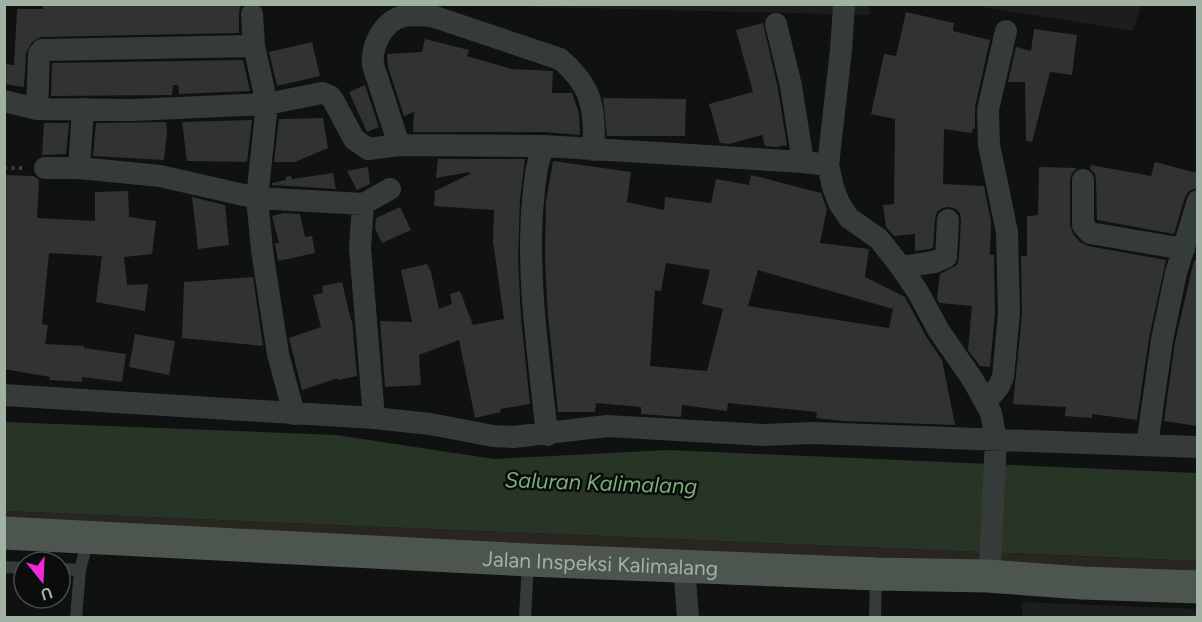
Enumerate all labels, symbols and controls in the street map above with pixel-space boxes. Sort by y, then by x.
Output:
water label: Saluran Kalimalang [504,466,698,500]
street label: Jalan Inspeksi Kalimalang [482,545,719,580]
north arrow [12,550,72,610]
text: U [38,583,55,605]

